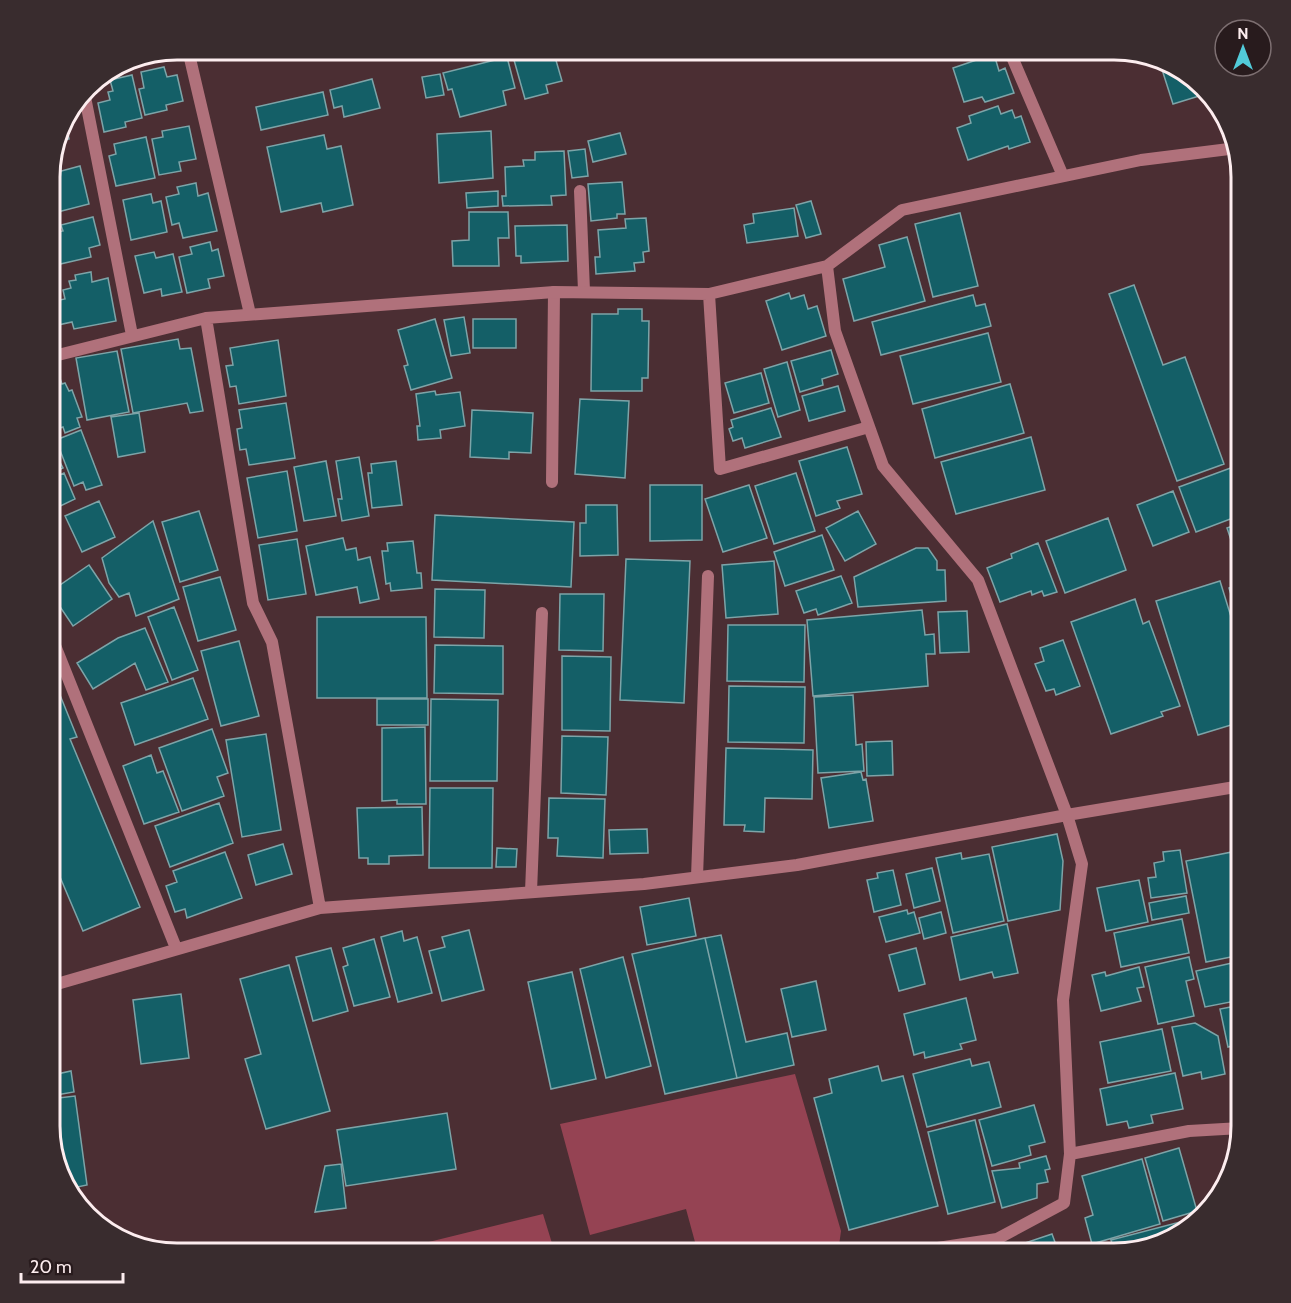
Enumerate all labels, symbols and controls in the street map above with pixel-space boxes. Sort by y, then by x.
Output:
north arrow [1213,18,1273,78]
text: N [1237,24,1249,43]
scale bar [21,1246,123,1284]
text: 20 m [30,1256,72,1278]

